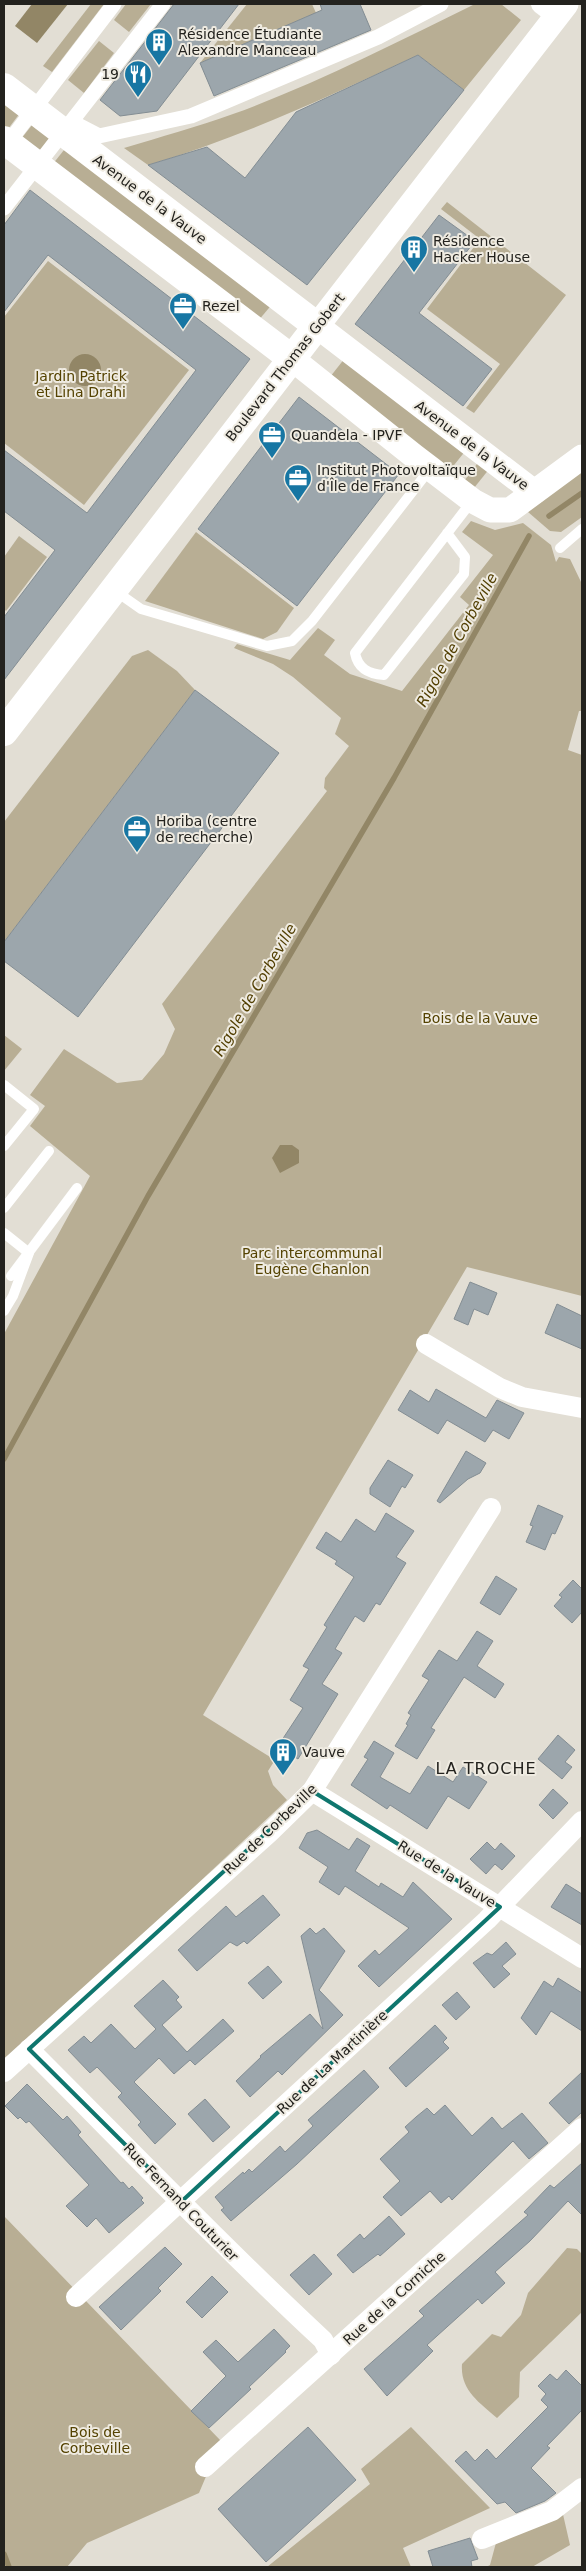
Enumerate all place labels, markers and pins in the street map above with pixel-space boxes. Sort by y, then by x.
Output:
place label: Résidence Étudiante Alexandre Manceau [178,26,322,58]
building icon: Résidence Étudiante Alexandre Manceau [144,27,174,66]
restaurant icon: 19 [123,59,153,98]
place label: 19 [101,66,119,82]
place label: Résidence Hacker House [433,233,530,265]
building icon: Résidence Hacker House [399,234,429,273]
office icon: Rezel [168,291,198,330]
place label: Rezel [202,298,240,314]
office icon: Quandela - IPVF [257,420,287,459]
place label: Quandela - IPVF [291,427,402,443]
place label: Institut Photovoltaïque d'Île de France [317,462,476,494]
office icon: Institut Photovoltaïque d'Île de France [283,463,313,502]
place label: Horiba (centre de recherche) [156,813,257,845]
office icon: Horiba (centre de recherche) [122,814,152,853]
building icon: Vauve [268,1737,298,1776]
place label: Vauve [302,1744,345,1760]

